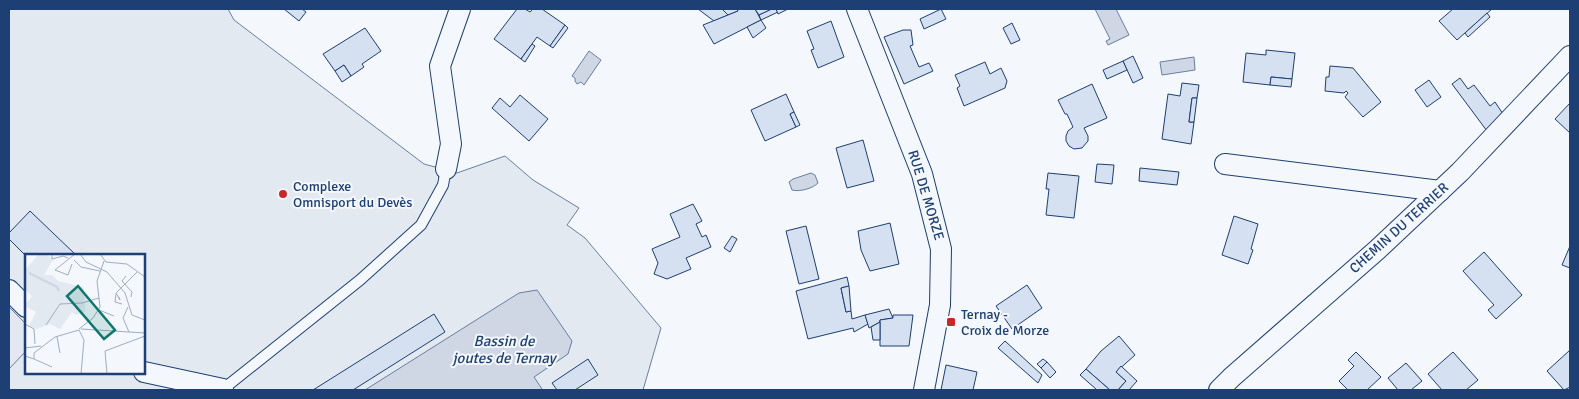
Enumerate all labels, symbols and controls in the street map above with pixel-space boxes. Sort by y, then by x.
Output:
street label: RUE DE MORZE [904,148,948,242]
place label: Complexe Omnisport du Devès [293,178,412,211]
street label: CHEMIN DU TERRIER [1346,179,1452,277]
marker: Complexe Omnisport du Devès [277,188,289,200]
inset map [25,254,145,374]
place label: Ternay - Croix de Morze [961,306,1049,339]
marker: Ternay - Croix de Morze [945,316,957,328]
water label: Bassin de joutes de Ternay [451,332,558,367]

